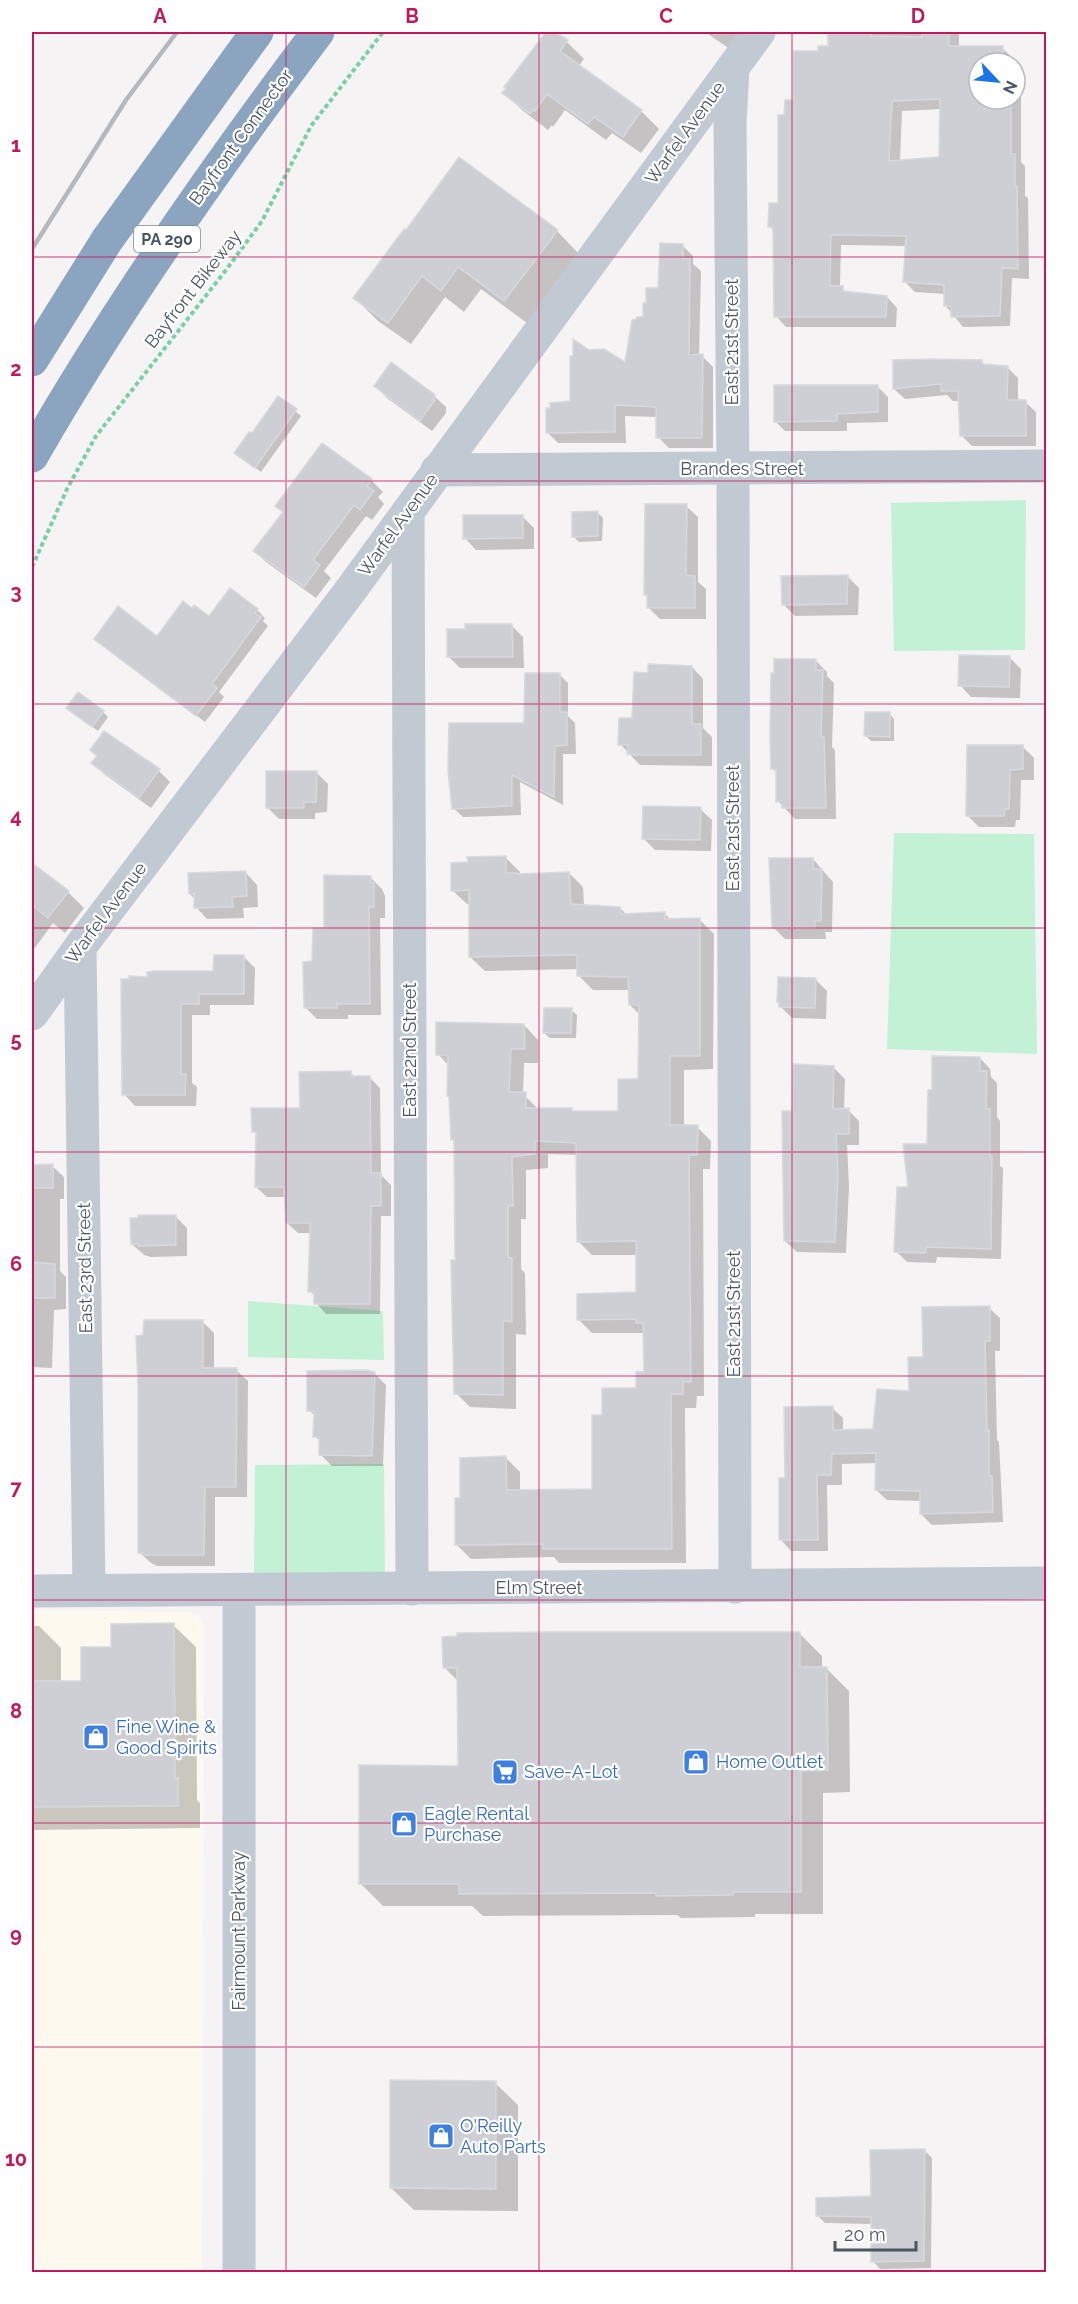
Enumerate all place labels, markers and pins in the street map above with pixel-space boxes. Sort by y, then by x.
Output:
place label: Fine Wine & Good Spirits [116,1716,217,1758]
shop icon: Fine Wine & Good Spirits [81,1722,111,1752]
shop icon: Home Outlet [681,1747,711,1777]
place label: Home Outlet [716,1751,823,1772]
supermarket icon: Save-A-Lot [490,1757,520,1787]
place label: Save-A-Lot [524,1761,618,1782]
place label: Eagle Rental Purchase [424,1803,529,1845]
shop icon: Eagle Rental Purchase [389,1809,419,1839]
place label: O'Reilly Auto Parts [460,2115,546,2157]
shop icon: O'Reilly Auto Parts [426,2121,456,2151]

